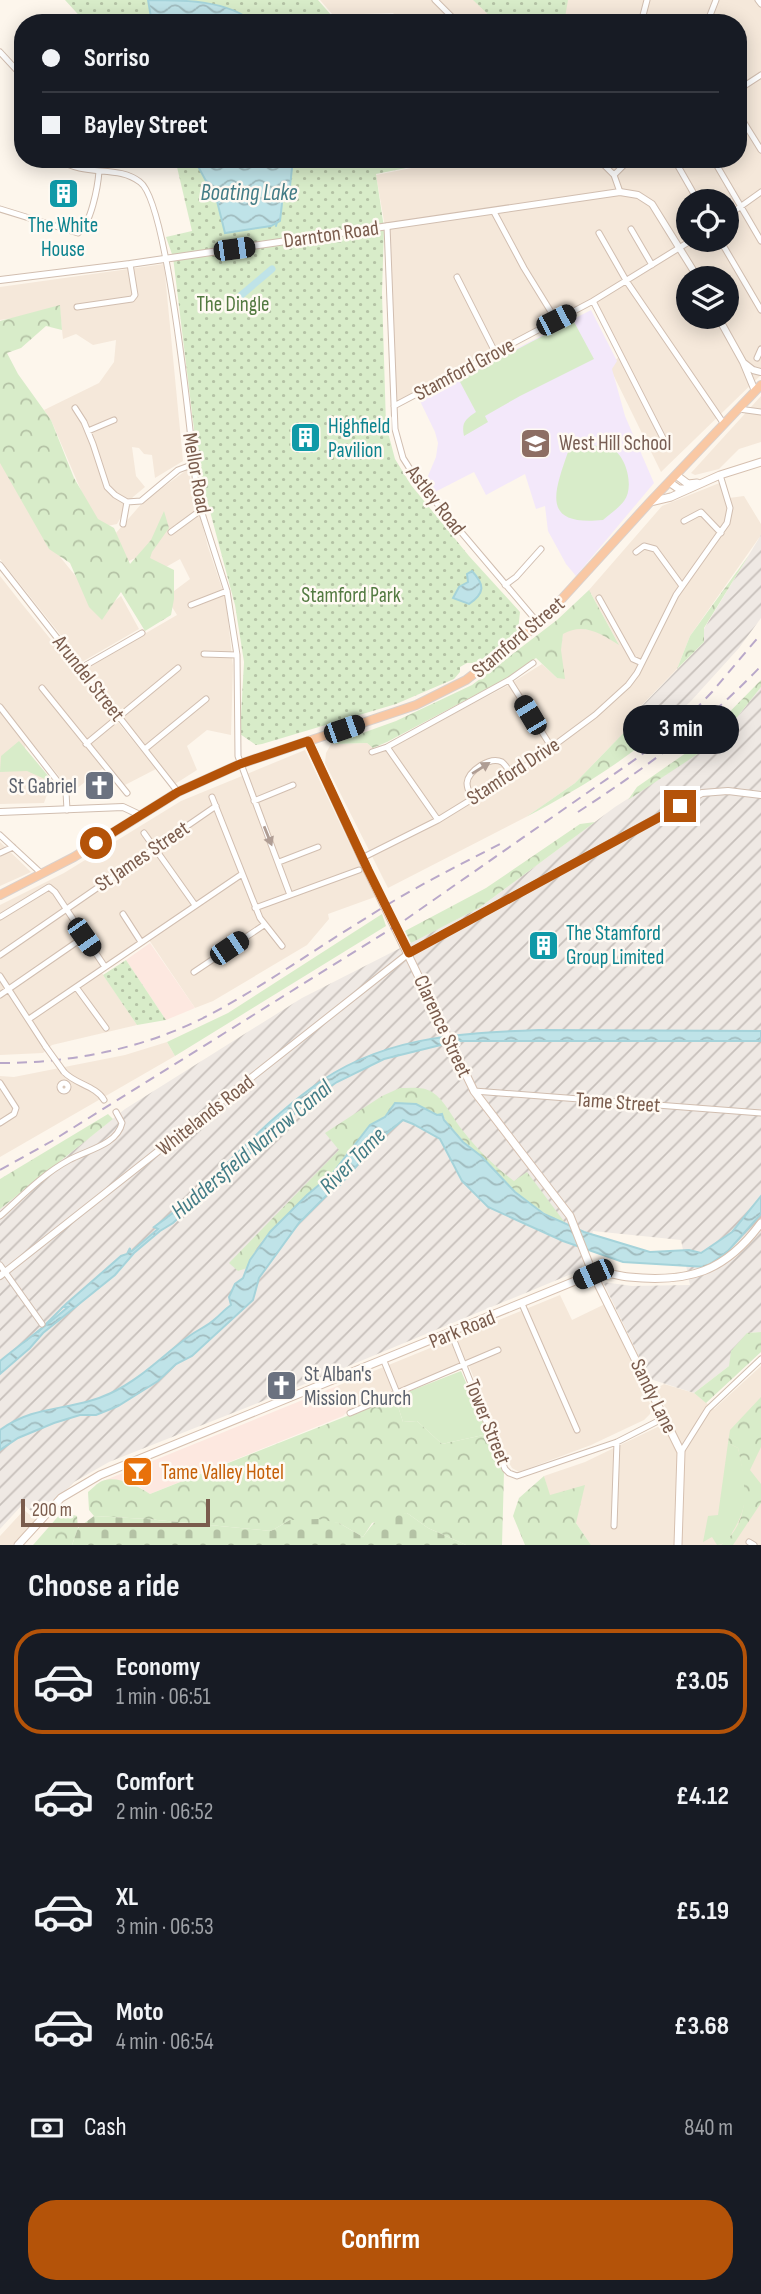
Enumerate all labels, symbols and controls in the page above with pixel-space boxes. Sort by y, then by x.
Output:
text: Sorriso [84,43,150,74]
text: Bayley Street [84,110,208,141]
building icon: The White House [46,176,80,210]
water label: Boating Lake [201,179,297,207]
map controls [676,189,739,329]
button: locate [676,189,739,252]
place label: The White House [28,213,98,262]
street label: Darnton Road [282,215,380,254]
car [212,236,257,262]
button: layers [676,266,739,329]
park label: The Dingle [196,292,270,317]
car [533,301,580,339]
street label: Stamford Grove [410,333,519,406]
place label: Highfield Pavilion [328,414,390,463]
building icon: Highfield Pavilion [288,421,322,455]
school or university icon: West Hill School [519,426,553,460]
street label: Mellor Road [177,431,216,516]
place label: West Hill School [559,431,671,456]
street label: Astley Road [400,460,471,540]
park label: Stamford Park [301,583,401,608]
street label: Stamford Street [467,591,570,683]
street label: Arundel Street [47,630,130,726]
car [511,692,550,738]
callout: 3 min [622,704,738,754]
car [321,712,368,746]
text: 3 min [659,715,703,743]
street label: Stamford Drive [462,732,564,811]
one-way arrow [472,761,491,774]
church icon: St Gabriel [83,769,117,803]
place label: St Gabriel [9,774,77,799]
route end [664,790,696,822]
street label: St James Street [90,816,194,897]
one-way arrow [263,826,274,847]
route start [80,827,112,859]
car [64,914,105,960]
place label: The Stamford Group Limited [566,921,664,970]
car [206,928,253,968]
building icon: The Stamford Group Limited [526,928,560,962]
street label: Clarence Street [408,971,477,1081]
street label: Whitelands Road [152,1070,259,1161]
water label: Huddersfield Narrow Canal [166,1074,338,1225]
street label: Tame Street [575,1087,661,1118]
water label: River Tame [314,1122,392,1200]
car [570,1256,617,1292]
street label: Park Road [425,1305,499,1354]
street label: Sandy Lane [625,1355,682,1437]
place label: St Alban's Mission Church [304,1362,411,1411]
church icon: St Alban's Mission Church [264,1369,298,1403]
street label: Tower Street [459,1376,516,1468]
bar icon: Tame Valley Hotel [121,1455,155,1489]
place label: Tame Valley Hotel [161,1460,284,1485]
scale bar [21,1496,210,1528]
text: 200 m [32,1499,72,1522]
text: Choose a ride [28,1567,180,1606]
icon: car [32,1650,95,1713]
text: Economy [116,1652,200,1683]
text: £3.05 [675,1666,729,1697]
text: 1 min · 06:51 [116,1683,210,1711]
icon: car [32,1765,95,1828]
text: Comfort [116,1767,194,1798]
text: £4.12 [676,1781,729,1812]
text: 2 min · 06:52 [116,1798,213,1826]
icon: car [32,1880,95,1943]
text: XL [116,1882,138,1913]
text: £5.19 [676,1896,729,1927]
text: 3 min · 06:53 [116,1913,214,1941]
icon: car [32,1995,95,2058]
text: Moto [116,1997,164,2028]
text: £3.68 [674,2011,729,2042]
text: 4 min · 06:54 [116,2028,214,2056]
icon: cash [28,2109,66,2147]
text: Cash [84,2112,127,2143]
text: 840 m [684,2114,733,2142]
button: Confirm [28,2200,733,2280]

